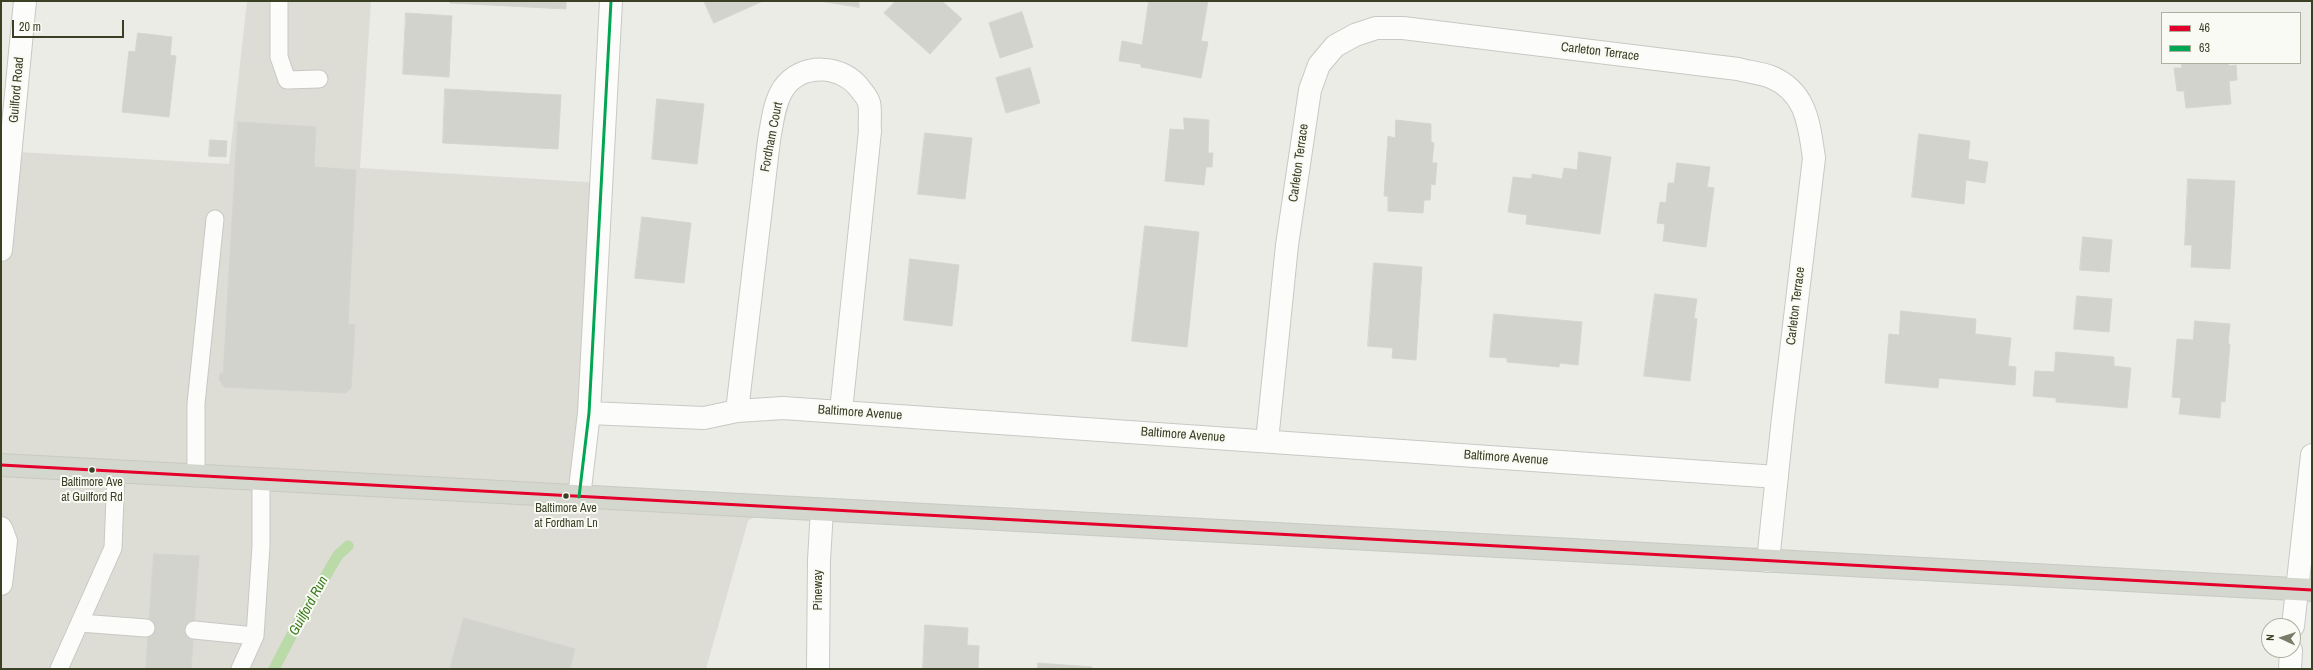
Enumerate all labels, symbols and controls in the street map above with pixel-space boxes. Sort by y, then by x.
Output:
scale bar [14,12,126,38]
legend [2161,12,2301,64]
text: 20 m [19,19,41,35]
text: 46 [2199,20,2210,36]
street label: Carleton Terrace [1560,39,1640,65]
text: 63 [2199,40,2210,56]
street label: Guilford Road [6,56,28,124]
street label: Fordham Court [758,101,786,173]
street label: Carleton Terrace [1286,123,1312,203]
street label: Carleton Terrace [1783,266,1809,346]
street label: Baltimore Avenue [817,402,903,424]
street label: Baltimore Avenue [1140,424,1226,446]
street label: Baltimore Avenue [1463,447,1549,469]
marker: Baltimore Ave at Guilford Rd [87,465,97,475]
place label: Baltimore Ave at Guilford Rd [61,476,123,504]
marker: Baltimore Ave at Fordham Ln [561,491,571,501]
place label: Baltimore Ave at Fordham Ln [534,502,598,530]
street label: Pineway [811,570,827,610]
water label: Guilford Run [286,573,332,639]
north arrow [2261,618,2301,658]
text: N [2263,634,2277,641]

